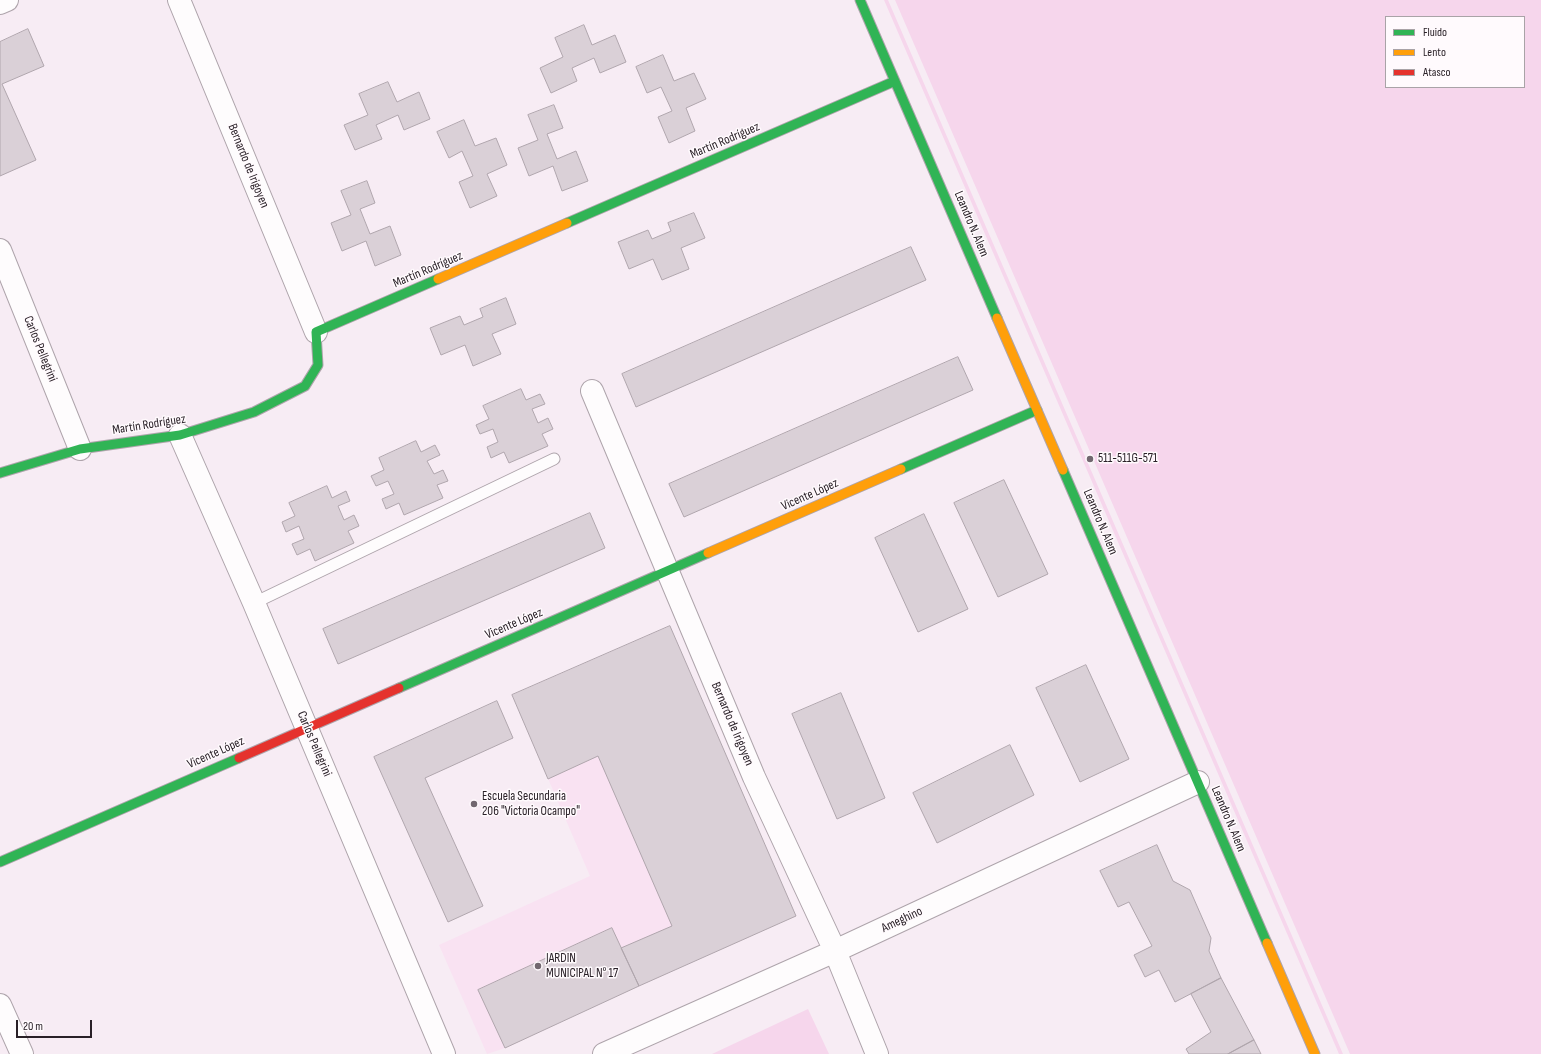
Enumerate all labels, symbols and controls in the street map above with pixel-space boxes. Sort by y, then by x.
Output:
legend [1385,16,1525,88]
text: Fluido [1423,25,1447,40]
text: Lento [1423,45,1446,60]
text: Atasco [1423,65,1450,80]
street label: Martín Rodríguez [688,119,762,163]
street label: Bernardo de Irigoyen [224,122,272,210]
street label: Leandro N. Alem [950,189,992,259]
street label: Martín Rodríguez [391,248,465,292]
street label: Carlos Pellegrini [20,314,60,384]
street label: Martín Rodríguez [111,412,187,438]
place label: 511-511G-571 [1098,451,1158,467]
marker: 511-511G-571 [1085,454,1095,464]
street label: Vicente López [779,476,841,514]
street label: Leandro N. Alem [1079,487,1121,557]
street label: Vicente López [483,605,545,643]
street label: Bernardo de Irigoyen [707,680,757,768]
street label: Carlos Pellegrini [293,709,335,779]
street label: Vicente López [185,734,247,772]
street label: Leandro N. Alem [1207,784,1249,854]
place label: Escuela Secundaria 206 "Victoria Ocampo" [482,789,580,820]
marker: Escuela Secundaria 206 "Victoria Ocampo" [469,799,479,809]
street label: Ameghino [879,904,925,936]
place label: JARDIN MUNICIPAL N° 17 [546,951,618,982]
marker: JARDIN MUNICIPAL N° 17 [533,961,543,971]
scale bar [18,1012,94,1038]
text: 20 m [23,1019,43,1034]

